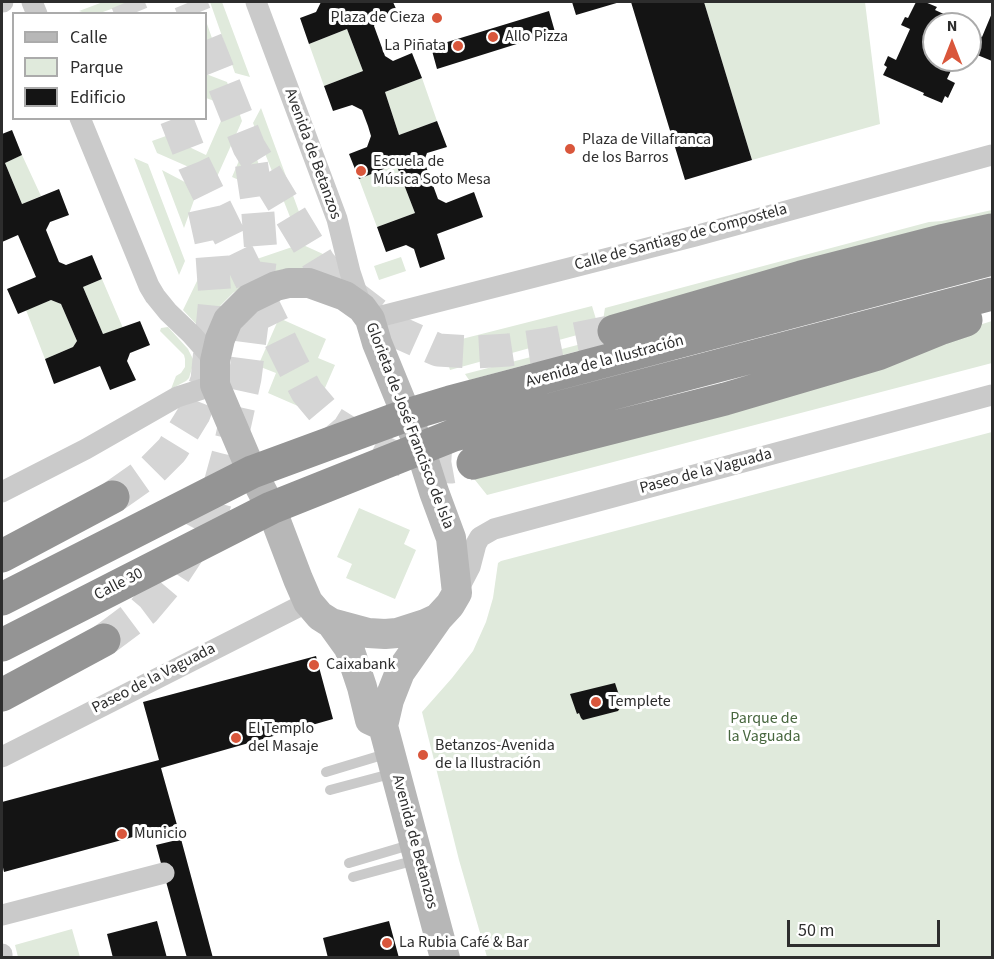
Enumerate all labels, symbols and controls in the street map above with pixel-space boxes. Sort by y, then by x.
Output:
place label: Plaza de Cieza [331,8,425,28]
marker: Plaza de Cieza [430,11,444,25]
legend [12,12,207,120]
north arrow [922,12,982,72]
text: N [947,15,957,37]
text: Calle [70,25,107,50]
place label: Allo Pizza [505,27,568,47]
marker: Allo Pizza [486,30,500,44]
place label: La Piñata [384,36,446,56]
marker: La Piñata [451,39,465,53]
text: Parque [70,55,123,80]
text: Edificio [70,85,126,110]
street label: Avenida de Betanzos [279,86,345,222]
place label: Plaza de Villafranca de los Barros [582,130,711,168]
marker: Plaza de Villafranca de los Barros [563,142,577,156]
place label: Escuela de Música Soto Mesa [373,152,491,190]
marker: Escuela de Música Soto Mesa [354,164,368,178]
street label: Calle de Santiago de Compostela [573,200,789,276]
street label: Glorieta de José Francisco de Isla [361,320,457,532]
street label: Avenida de la Ilustración [524,332,686,392]
street label: Paseo de la Vaguada [638,445,774,499]
street label: Calle 30 [91,565,147,605]
street label: Paseo de la Vaguada [89,640,219,718]
place label: Caixabank [326,655,396,675]
marker: Caixabank [307,658,321,672]
place label: Templete [608,692,671,712]
marker: Templete [589,695,603,709]
park label: Parque de la Vaguada [727,709,801,747]
place label: El Templo del Masaje [248,719,318,757]
marker: El Templo del Masaje [229,731,243,745]
place label: Betanzos-Avenida de la Ilustración [435,736,555,774]
marker: Betanzos-Avenida de la Ilustración [416,748,430,762]
street label: Avenida de Betanzos [387,773,441,911]
place label: Municio [134,824,187,844]
marker: Municio [115,827,129,841]
scale bar [790,908,943,946]
text: 50 m [798,918,834,943]
place label: La Rubia Café & Bar [399,933,529,953]
marker: La Rubia Café & Bar [380,936,394,950]

